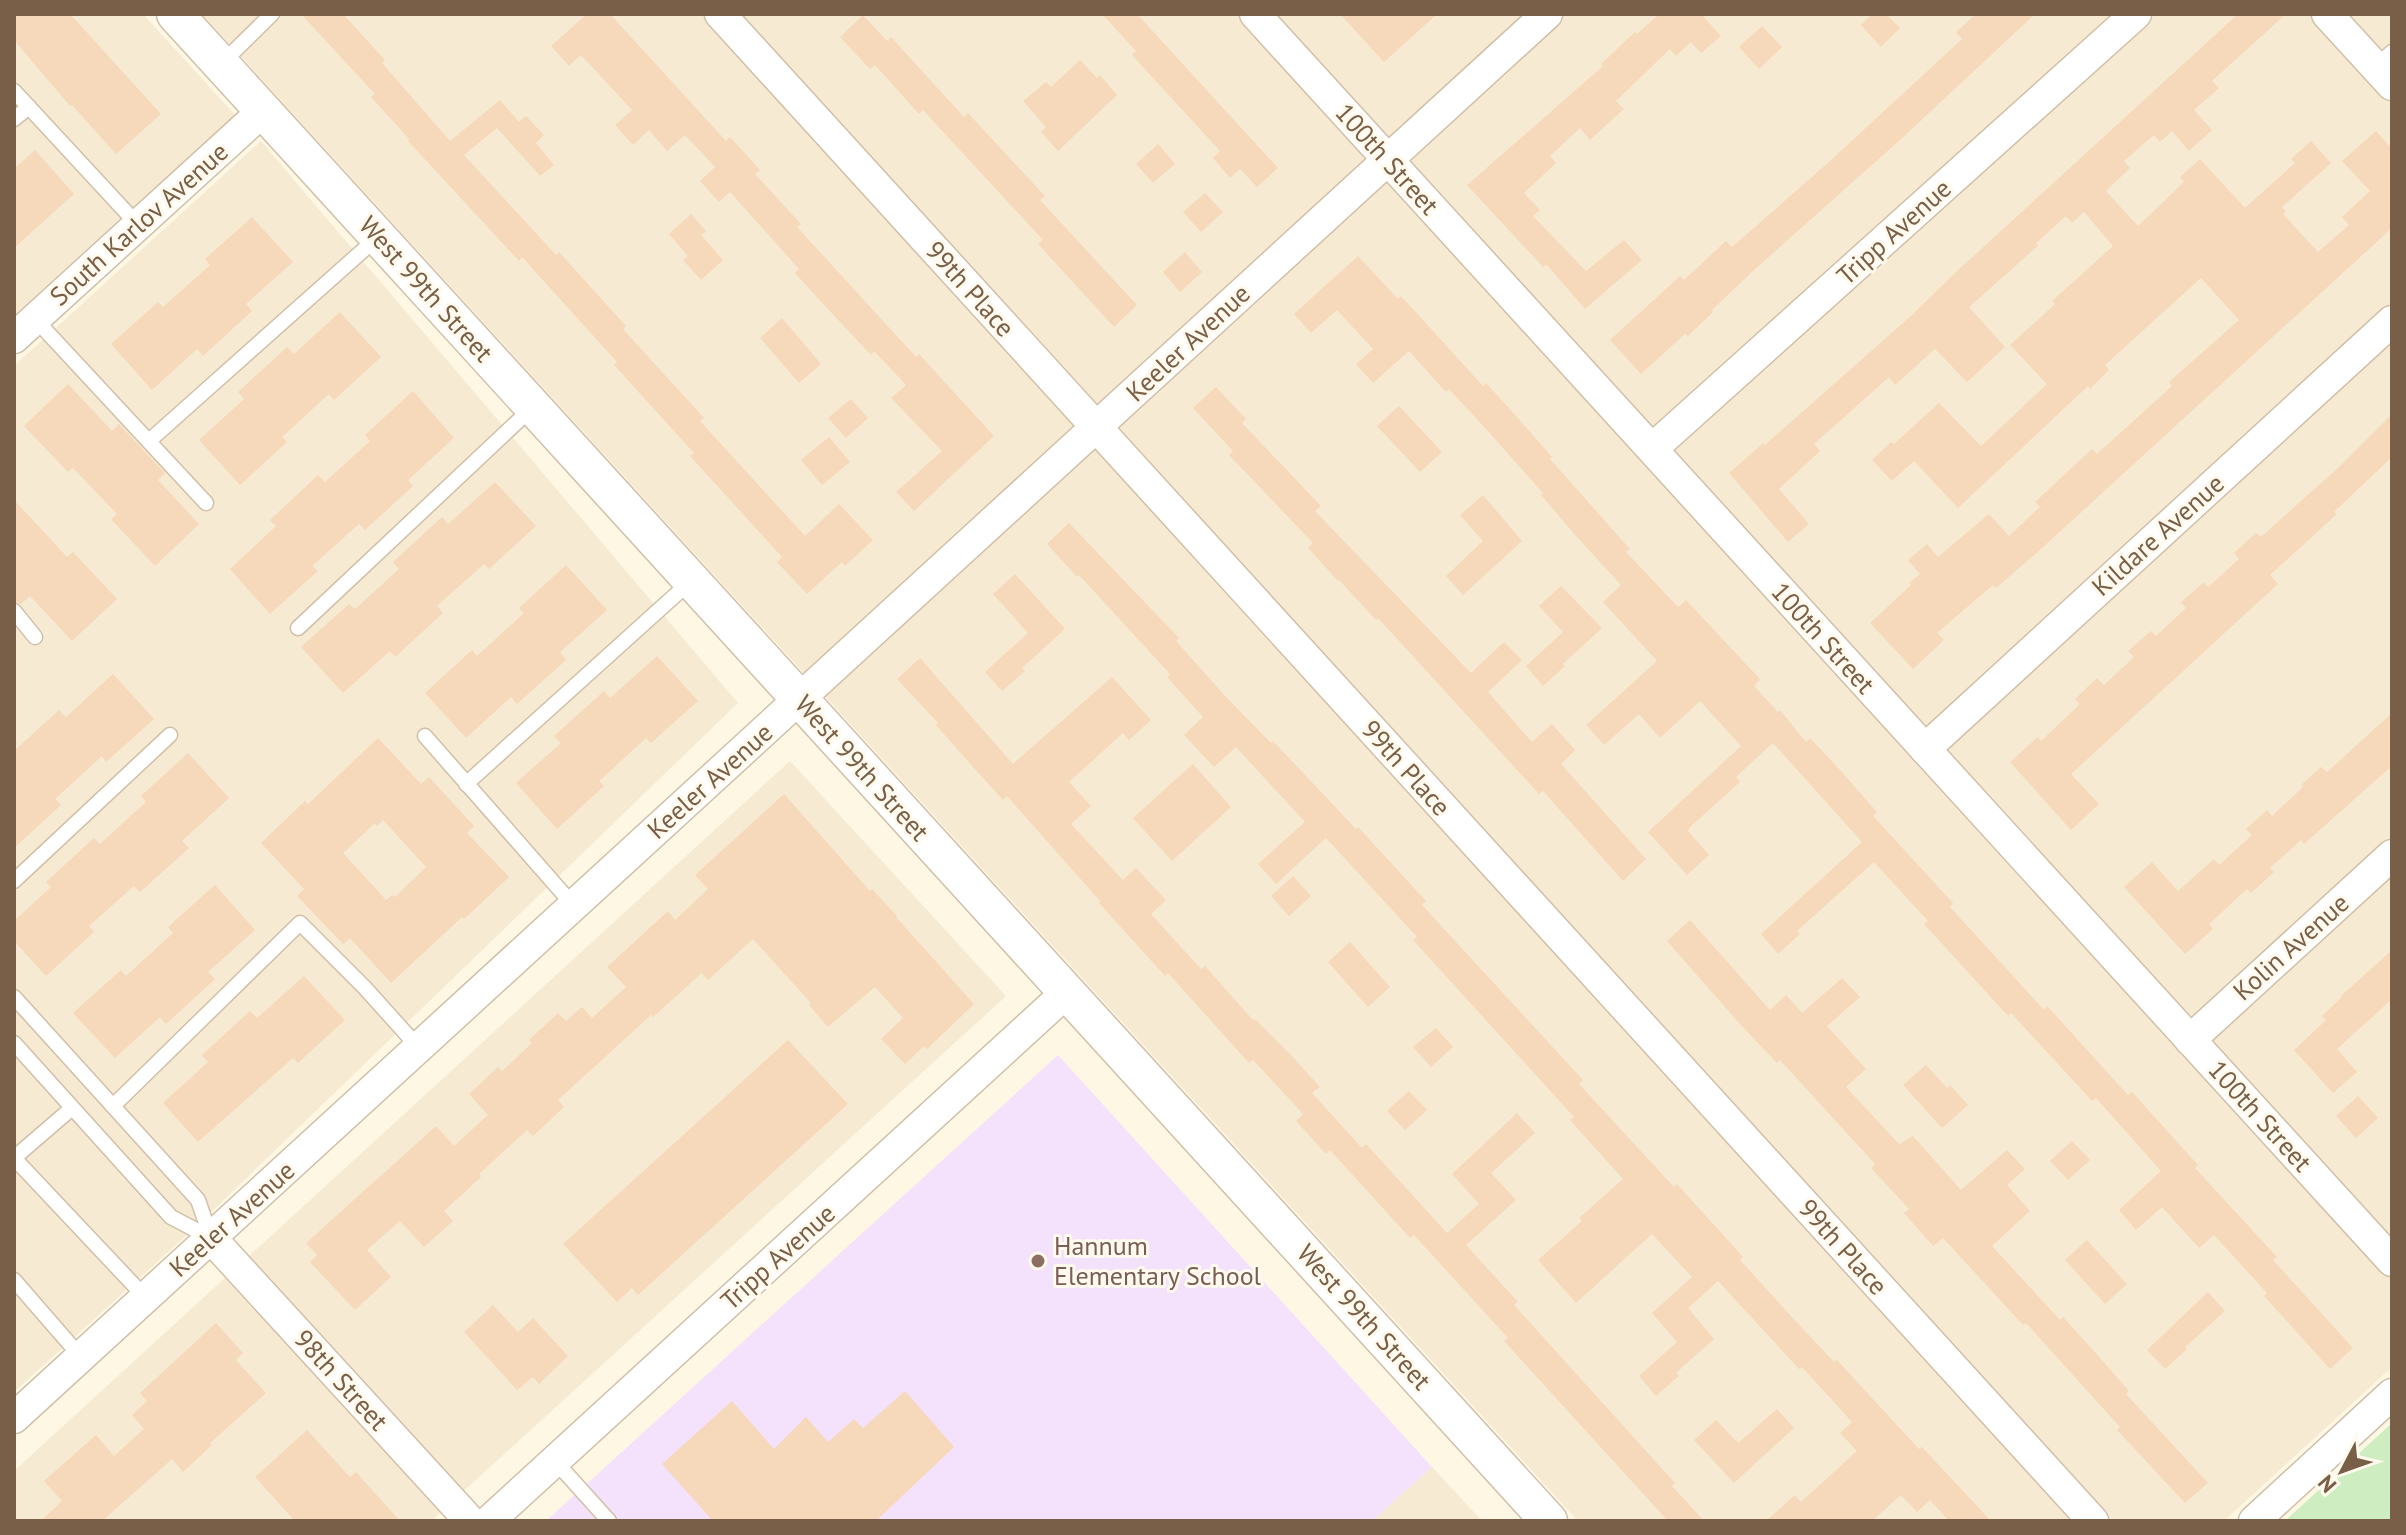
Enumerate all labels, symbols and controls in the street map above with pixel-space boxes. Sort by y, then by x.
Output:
street label: 100th Street [1329,96,1446,221]
street label: South Karlov Avenue [43,135,235,312]
street label: Tripp Avenue [1830,172,1958,292]
street label: West 99th Street [352,209,501,369]
street label: 99th Place [919,234,1022,343]
street label: Keeler Avenue [1119,277,1257,408]
street label: Kildare Avenue [2085,467,2231,603]
street label: 100th Street [1765,575,1882,700]
street label: West 99th Street [788,688,937,848]
street label: 99th Place [1355,713,1458,822]
street label: Keeler Avenue [640,716,779,846]
street label: Kolin Avenue [2226,886,2355,1007]
street label: 100th Street [2202,1053,2319,1178]
street label: Keeler Avenue [162,1154,301,1284]
street label: 99th Place [1792,1192,1895,1301]
street label: Tripp Avenue [714,1197,842,1317]
place label: Hannum Elementary School [1054,1229,1262,1292]
street label: West 99th Street [1290,1237,1439,1397]
marker: Hannum Elementary School [1029,1252,1047,1270]
street label: 98th Street [287,1322,395,1437]
north arrow [2302,1431,2382,1511]
text: N [2312,1469,2342,1499]

